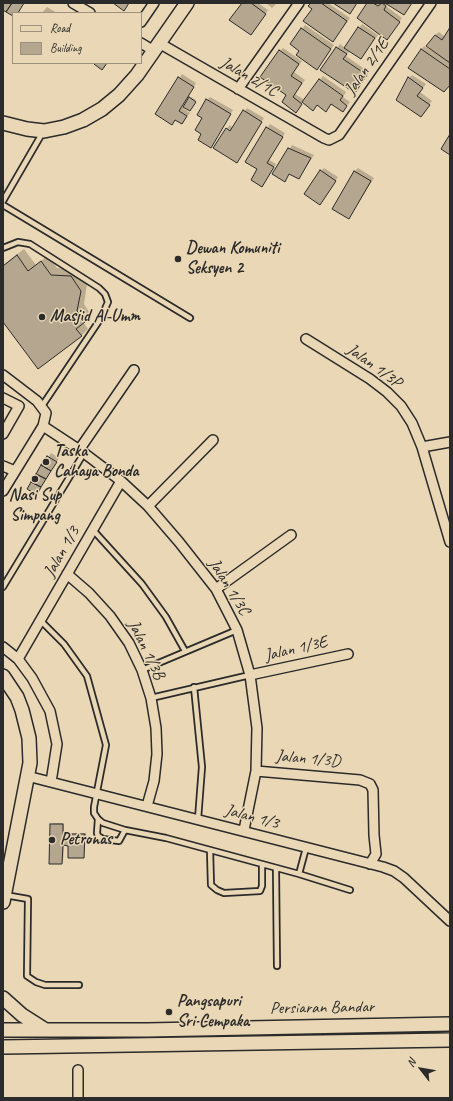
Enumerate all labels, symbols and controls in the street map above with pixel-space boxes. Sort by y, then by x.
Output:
legend [12,12,142,64]
text: Road [50,20,70,36]
street label: Jalan 2/1E [340,35,394,99]
text: Building [50,40,82,56]
street label: Jalan 2/1C [217,52,281,102]
place label: Dewan Komuniti Seksyen 2 [186,239,279,279]
marker: Dewan Komuniti Seksyen 2 [173,254,183,264]
place label: Masjid Al-Umm [50,307,140,327]
marker: Masjid Al-Umm [37,312,47,322]
street label: Jalan 1/3P [343,339,405,393]
place label: Taska Cahaya Bonda [54,442,138,482]
marker: Taska Cahaya Bonda [41,457,51,467]
marker: Nasi Sup Simpang [30,474,40,484]
place label: Nasi Sup Simpang [9,486,61,526]
street label: Jalan 1/3 [39,523,85,581]
street label: Jalan 1/3C [204,555,254,619]
street label: Jalan 1/3B [123,617,169,683]
street label: Jalan 1/3E [263,632,329,666]
street label: Jalan 1/3D [275,746,341,772]
street label: Jalan 1/3 [223,800,281,834]
place label: Petronas [60,830,112,850]
marker: Petronas [47,835,57,845]
place label: Pangsapuri Sri Cempaka [177,992,249,1032]
street label: Persiaran Bandar [270,997,374,1019]
marker: Pangsapuri Sri Cempaka [164,1007,174,1017]
north arrow [401,1049,441,1089]
text: N [403,1056,418,1069]

